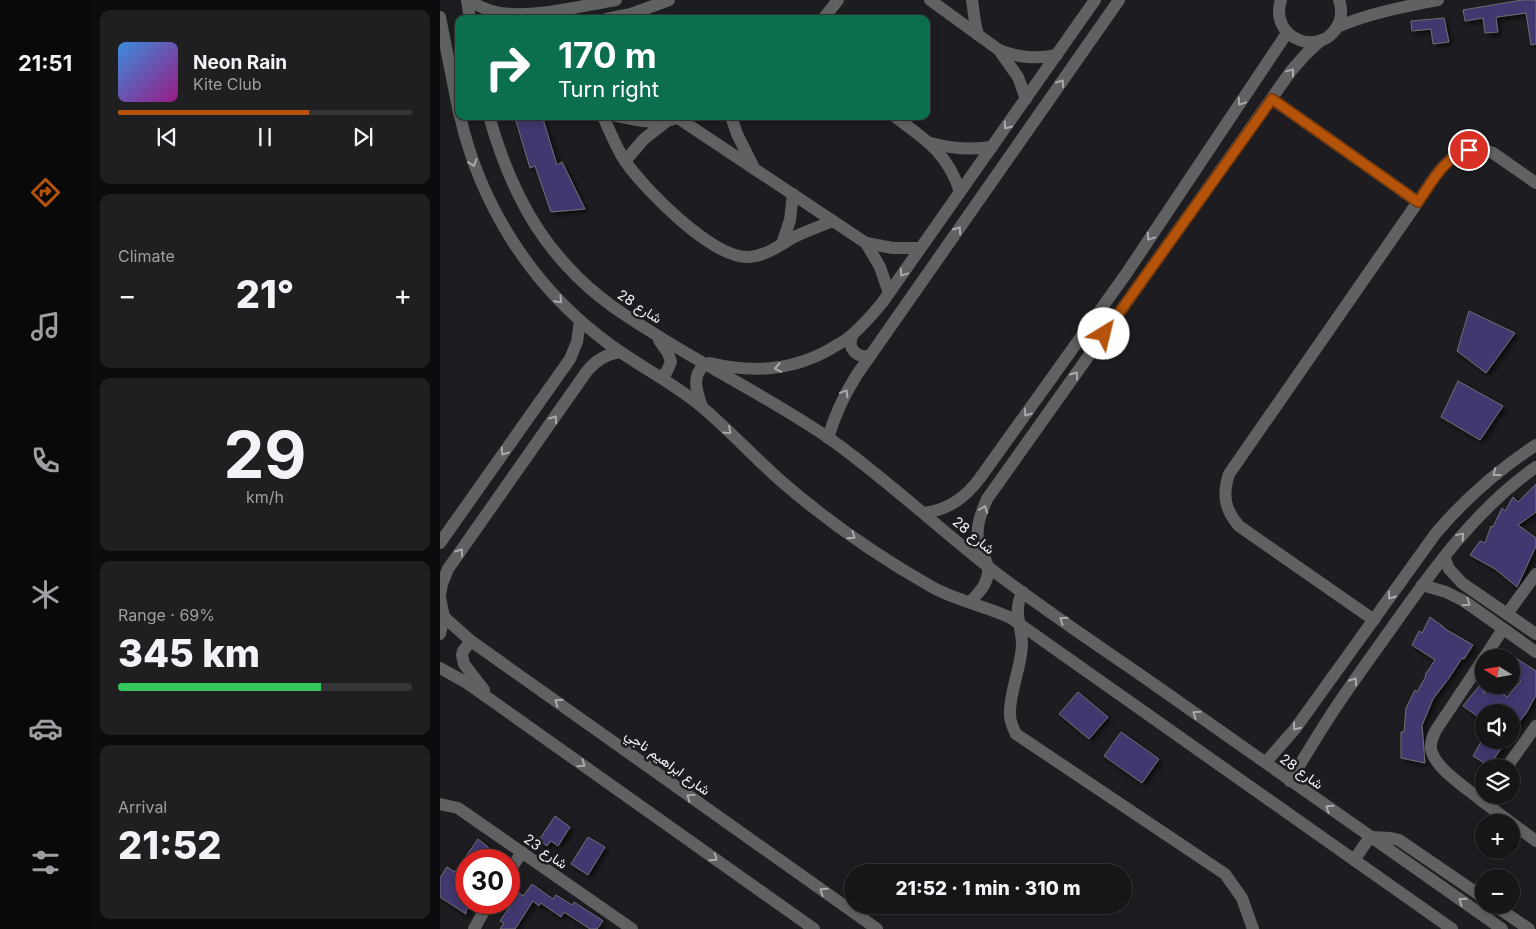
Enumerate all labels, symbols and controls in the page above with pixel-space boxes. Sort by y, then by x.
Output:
text: 170 m [558,34,657,76]
icon: right [475,35,540,100]
text: 21:51 [18,50,72,76]
text: Neon Rain [193,51,287,74]
one-way arrow [1285,68,1294,78]
text: Kite Club [193,74,262,94]
text: Turn right [558,76,659,102]
one-way arrow [1055,79,1064,89]
one-way arrow [1238,97,1247,106]
one-way arrow [1004,120,1013,130]
icon: previous [153,123,181,151]
icon: pause [251,123,279,151]
icon: next [349,123,377,151]
pin [1448,129,1490,171]
icon: arrive [1455,136,1483,164]
one-way arrow [468,158,478,167]
icon: directions [28,175,63,210]
one-way arrow [952,226,961,236]
one-way arrow [1147,232,1156,241]
text: Climate [118,246,175,266]
one-way arrow [899,268,909,277]
text: 21° [236,271,294,317]
text: − [118,278,137,312]
text: + [393,278,412,312]
street label: شارع 28 [613,285,665,329]
one-way arrow [553,294,562,303]
position arrow [1077,307,1129,359]
icon: music [28,309,63,344]
one-way arrow [773,362,782,372]
one-way arrow [1069,371,1078,381]
one-way arrow [839,389,849,398]
one-way arrow [1024,407,1033,417]
text: 29 [223,415,307,494]
one-way arrow [548,415,557,425]
one-way arrow [722,425,731,434]
icon: phone [28,443,63,478]
one-way arrow [502,446,510,455]
one-way arrow [1492,467,1502,476]
text: km/h [246,487,284,507]
one-way arrow [977,505,988,514]
street label: شارع 28 [948,513,998,560]
one-way arrow [846,530,856,539]
one-way arrow [1455,533,1463,542]
one-way arrow [454,548,463,557]
icon: climate [28,577,63,612]
one-way arrow [1388,590,1397,600]
one-way arrow [1462,597,1471,607]
text: Range · 69% [118,605,215,625]
one-way arrow [1059,617,1069,626]
text: 345 km [118,630,260,676]
north arrow [1475,649,1520,694]
map controls [1475,649,1520,914]
one-way arrow [1348,677,1357,687]
one-way arrow [554,699,564,708]
button: sound [1475,704,1520,749]
icon: car [28,711,63,746]
one-way arrow [1192,711,1202,720]
one-way arrow [1293,721,1301,730]
street label: شارع ابراهيم ناجي [620,725,714,802]
street label: شارع 28 [1275,750,1327,795]
one-way arrow [576,758,585,767]
button: layers [1475,759,1520,804]
one-way arrow [686,794,696,803]
text: Arrival [118,797,167,817]
one-way arrow [1325,805,1335,814]
button: + [1475,814,1520,859]
text: 21:52 [118,822,221,868]
street label: شارع 23 [519,830,571,875]
icon: filters [28,845,63,880]
speed limit sign: 30 [455,849,520,914]
one-way arrow [708,852,718,861]
button: − [1475,869,1520,914]
text: 21:52 · 1 min · 310 m [895,877,1081,900]
one-way arrow [819,888,828,897]
one-way arrow [1458,898,1468,907]

